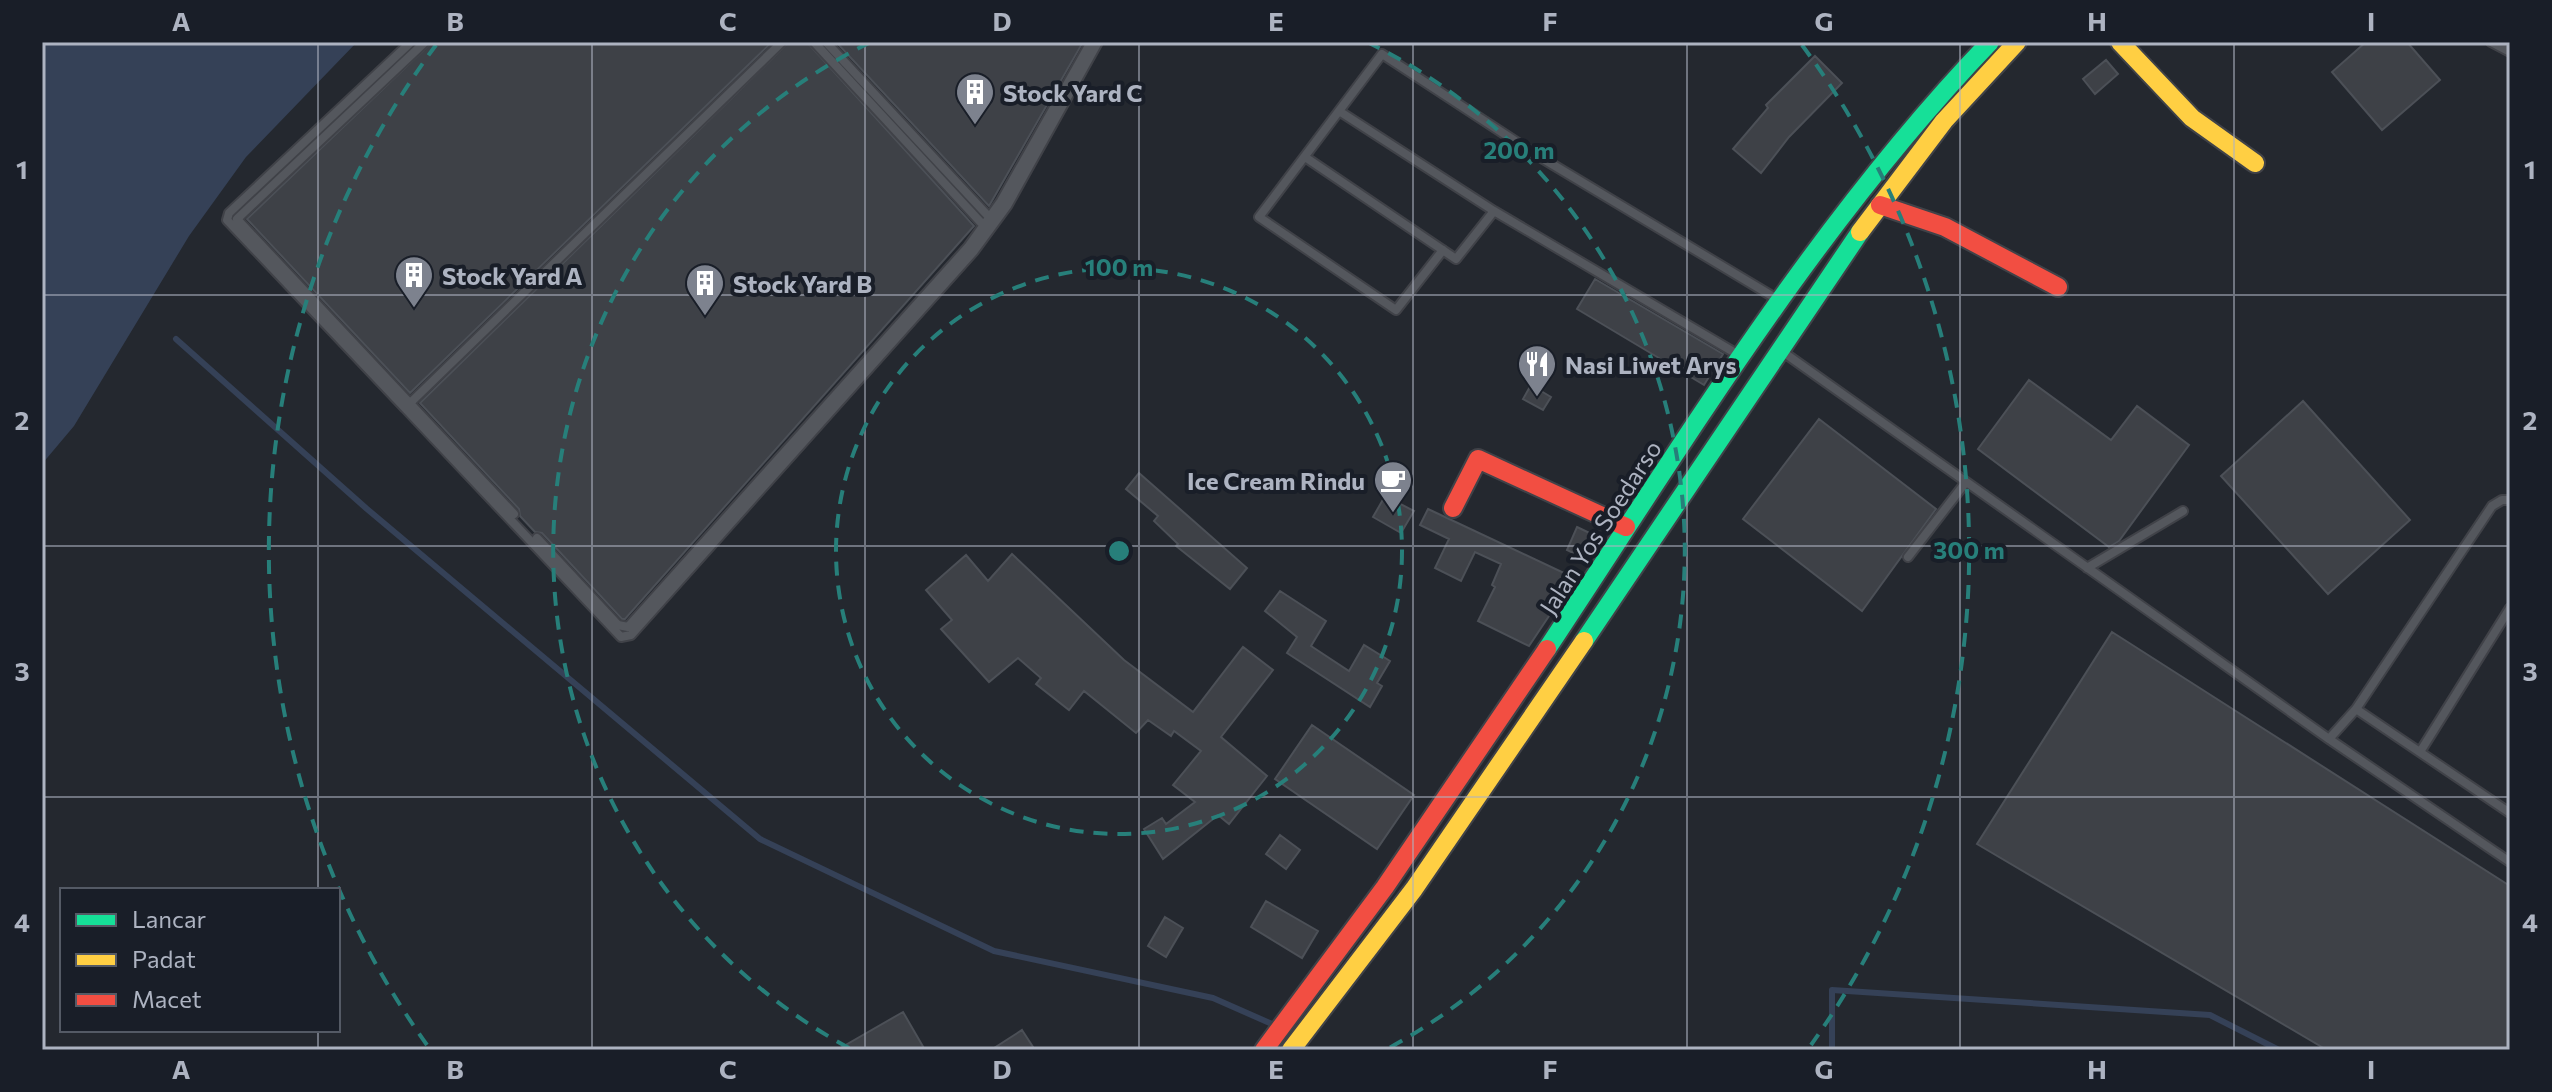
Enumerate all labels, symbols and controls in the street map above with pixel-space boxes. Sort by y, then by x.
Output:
text: A [172,5,191,36]
text: B [446,5,464,36]
text: C [719,5,737,36]
text: D [992,5,1012,36]
text: E [1268,5,1284,36]
text: F [1542,5,1558,36]
text: G [1815,5,1833,36]
text: H [2087,5,2107,36]
text: I [2367,5,2375,36]
building icon: Stock Yard C [954,71,996,126]
place label: Stock Yard C [1003,78,1143,107]
text: 200 m [1484,135,1554,164]
text: 1 [16,153,28,184]
text: 1 [2524,153,2536,184]
text: 100 m [1085,252,1153,281]
building icon: Stock Yard A [393,254,435,309]
place label: Stock Yard A [442,261,583,290]
building icon: Stock Yard B [684,262,726,317]
place label: Stock Yard B [733,269,872,298]
restaurant icon: Nasi Liwet Arys [1516,343,1558,398]
place label: Nasi Liwet Arys [1565,350,1737,379]
text: 2 [15,404,29,435]
text: 2 [2523,404,2537,435]
street label: Jalan Yos Soedarso [1533,435,1667,619]
cafe icon: Ice Cream Rindu [1372,459,1414,514]
place label: Ice Cream Rindu [1187,466,1365,495]
text: 300 m [1933,535,2005,564]
centre of rings [1105,537,1133,565]
text: 3 [14,655,30,686]
text: 3 [2522,655,2538,686]
legend [60,888,340,1032]
text: Lancar [132,904,206,933]
text: 4 [14,906,30,937]
text: 4 [2522,906,2538,937]
text: Padat [132,944,196,973]
text: Macet [132,984,202,1013]
text: A [172,1053,191,1084]
text: B [446,1053,464,1084]
text: C [719,1053,737,1084]
text: D [992,1053,1012,1084]
text: E [1268,1053,1284,1084]
text: F [1542,1053,1558,1084]
text: G [1815,1053,1833,1084]
text: H [2087,1053,2107,1084]
text: I [2367,1053,2375,1084]

